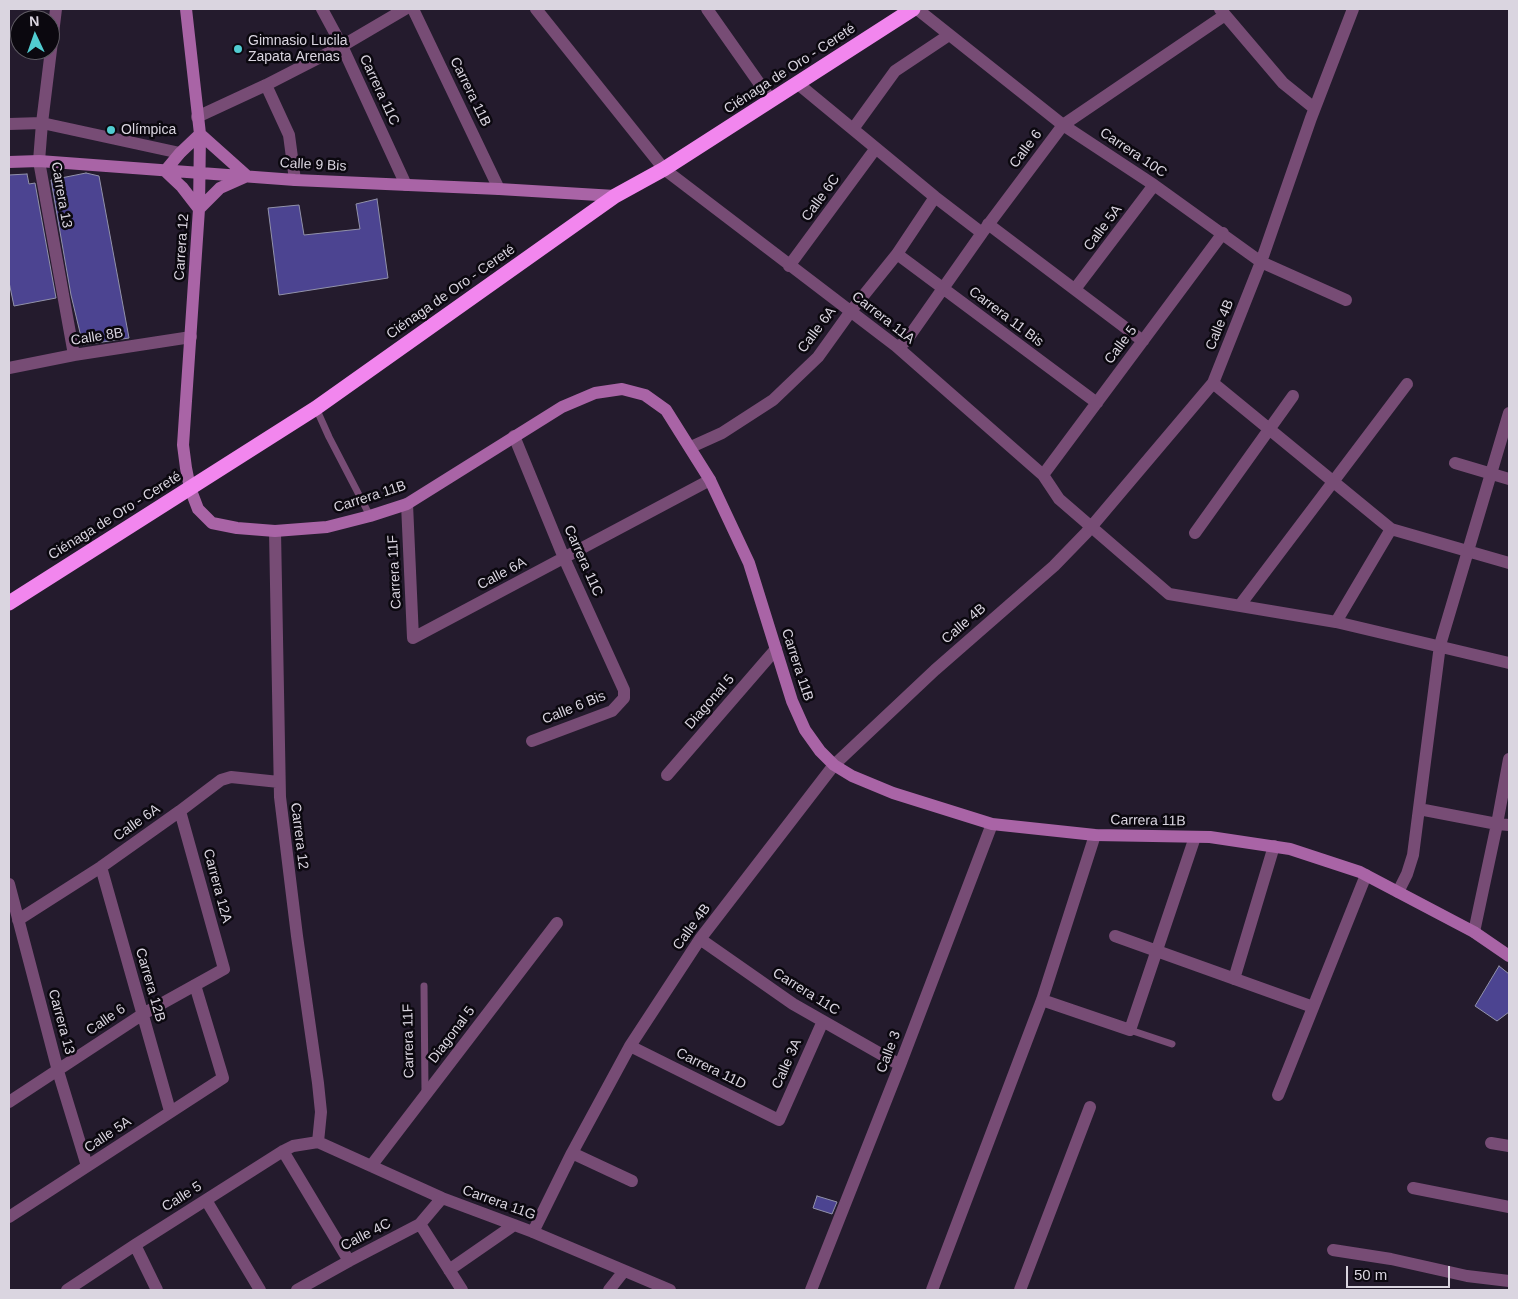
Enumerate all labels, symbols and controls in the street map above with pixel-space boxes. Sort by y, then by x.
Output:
north arrow [10,10,60,60]
text: N [29,13,40,29]
street label: Ciénaga de Oro - Cereté [721,20,859,118]
place label: Gimnasio Lucila Zapata Arenas [248,33,348,65]
marker: Gimnasio Lucila Zapata Arenas [232,43,244,55]
street label: Carrera 11C [355,52,403,128]
street label: Carrera 11B [446,55,494,129]
place label: Olímpica [121,122,176,138]
marker: Olímpica [105,124,117,136]
street label: Carrera 10C [1096,124,1170,182]
street label: Calle 6 [1006,127,1046,171]
street label: Calle 9 Bis [279,155,347,175]
street label: Carrera 13 [47,161,75,229]
street label: Calle 6C [798,171,844,225]
street label: Calle 5A [1080,202,1126,254]
street label: Carrera 12 [171,213,193,281]
street label: Ciénaga de Oro - Cereté [383,241,519,343]
street label: Carrera 11 Bis [965,283,1047,351]
street label: Carrera 11A [848,288,918,348]
street label: Calle 4B [1202,297,1238,353]
street label: Calle 6A [794,304,840,356]
street label: Calle 5 [1101,323,1141,367]
street label: Calle 8B [70,325,124,349]
street label: Ciénaga de Oro - Cereté [46,468,184,564]
street label: Carrera 11B [332,477,408,517]
street label: Carrera 11C [560,523,606,599]
street label: Carrera 11F [385,534,405,610]
street label: Calle 6A [475,554,529,594]
street label: Calle 4B [939,600,989,648]
street label: Carrera 11B [777,627,817,703]
street label: Diagonal 5 [682,671,738,733]
street label: Calle 6 Bis [540,688,608,728]
street label: Calle 6A [111,801,163,845]
street label: Carrera 12 [287,802,311,870]
street label: Carrera 11B [1110,812,1186,830]
street label: Carrera 12A [199,847,235,925]
street label: Calle 4B [670,901,714,953]
street label: Carrera 12B [131,946,169,1024]
street label: Carrera 11C [769,965,843,1019]
street label: Carrera 13 [44,988,78,1056]
street label: Calle 6 [83,1001,129,1039]
street label: Diagonal 5 [425,1003,479,1067]
street label: Carrera 11F [400,1004,418,1078]
street label: Calle 3 [873,1029,905,1075]
street label: Calle 3A [769,1036,805,1092]
street label: Carrera 11D [673,1045,749,1093]
street label: Calle 5A [81,1113,135,1157]
street label: Calle 5 [159,1178,205,1216]
street label: Carrera 11G [460,1182,538,1224]
street label: Calle 4C [338,1215,394,1255]
scale bar [1348,1256,1452,1288]
text: 50 m [1354,1266,1387,1283]

